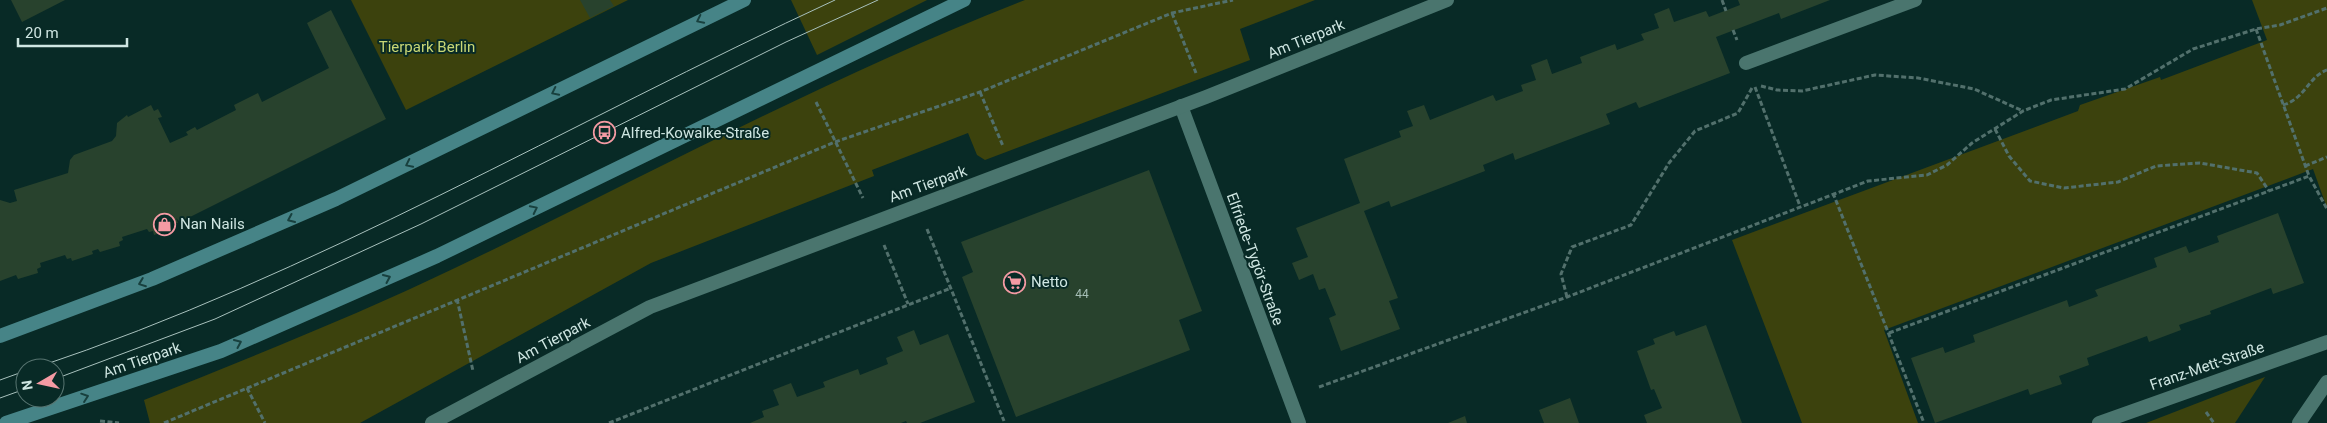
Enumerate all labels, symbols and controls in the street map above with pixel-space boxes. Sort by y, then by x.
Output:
one-way arrow [696,14,705,25]
scale bar [18,15,126,47]
street label: Am Tierpark [1265,15,1347,63]
text: 20 m [25,24,59,42]
park label: Tierpark Berlin [379,38,475,56]
one-way arrow [551,86,560,96]
bus stop icon: Alfred-Kowalke-Straße [593,121,617,145]
place label: Alfred-Kowalke-Straße [621,124,769,142]
one-way arrow [405,158,414,169]
street label: Am Tierpark [887,162,970,206]
street label: Elfriede-Tygör-Straße [1223,190,1287,328]
one-way arrow [529,205,538,215]
shop icon: Nan Nails [152,212,176,236]
one-way arrow [287,213,296,223]
place label: Nan Nails [180,215,245,233]
supermarket icon: Netto [1003,270,1027,294]
one-way arrow [382,273,391,284]
place label: Netto [1031,273,1068,291]
one-way arrow [138,277,147,287]
house number: 44 [1075,287,1089,301]
street label: Am Tierpark [513,313,593,367]
street label: Am Tierpark [101,338,184,382]
street label: Franz-Mett-Straße [2148,338,2266,394]
one-way arrow [233,339,242,350]
north arrow [15,358,65,408]
text: N [18,379,36,391]
one-way arrow [80,393,89,403]

